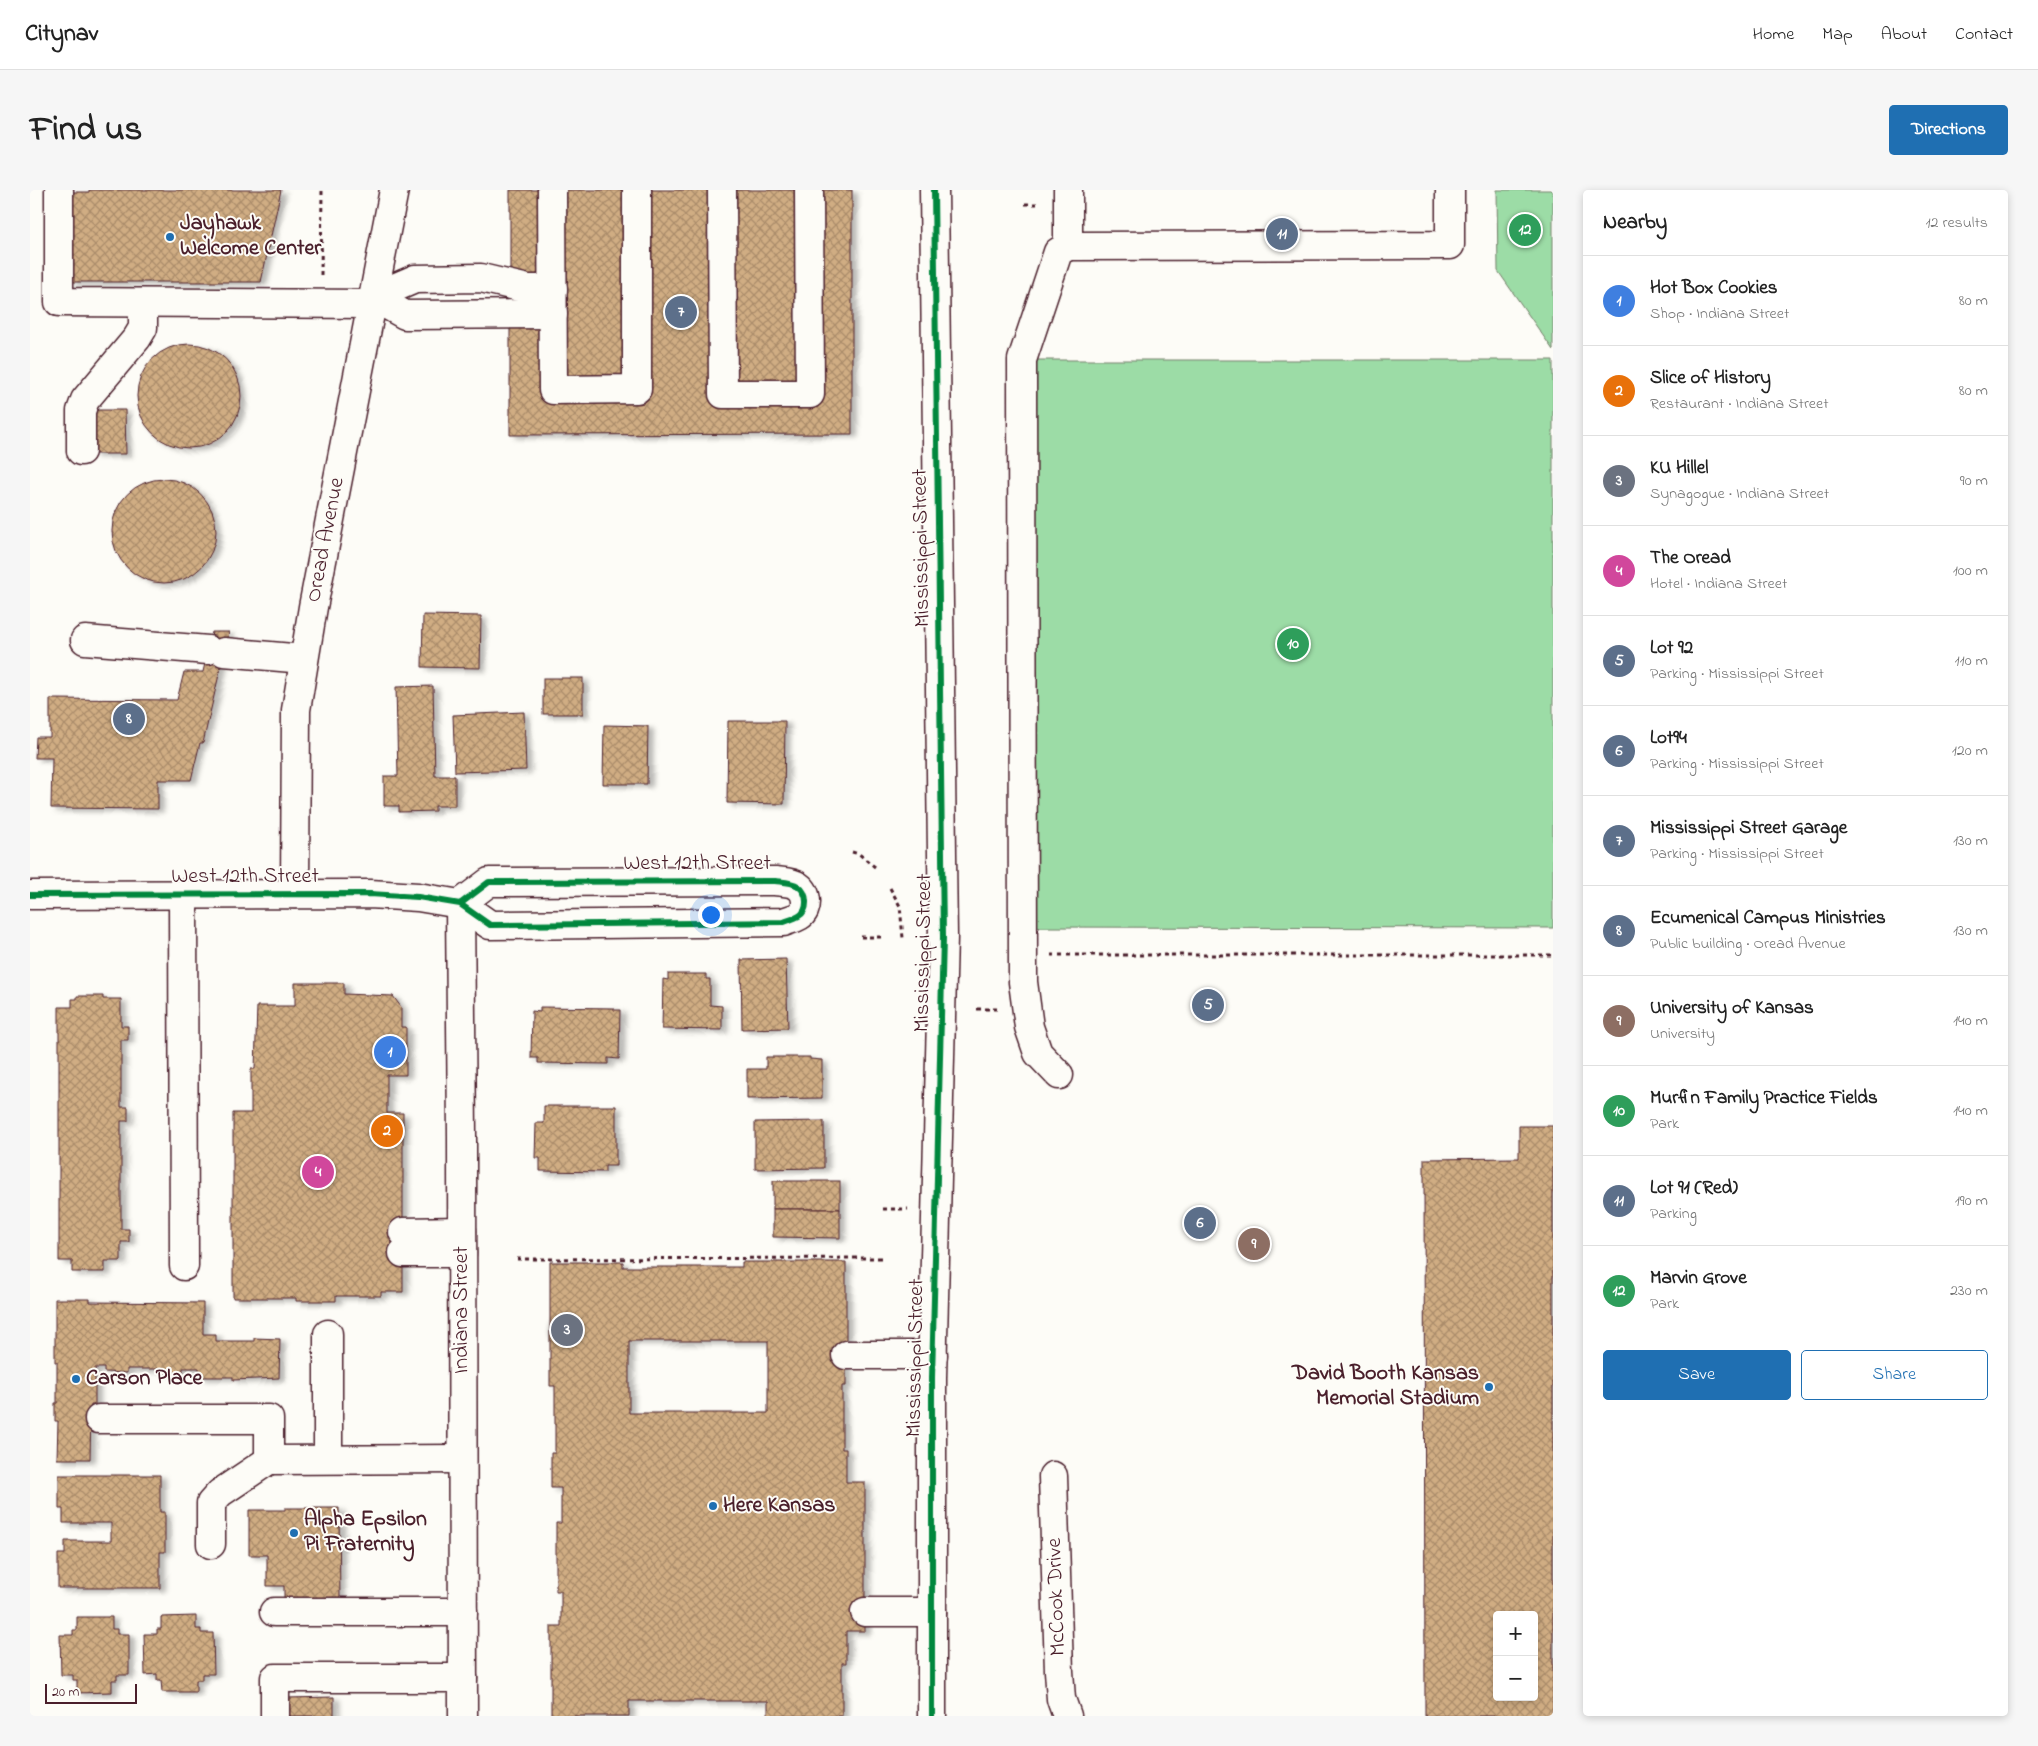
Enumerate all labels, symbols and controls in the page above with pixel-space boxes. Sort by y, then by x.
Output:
text: Citynav [25,17,98,52]
text: Home [1753,22,1794,48]
text: Map [1822,22,1853,48]
text: About [1881,22,1927,48]
text: Contact [1955,22,2013,48]
text: Find us [30,105,142,156]
button: Directions [1889,105,2008,155]
place label: Jayhawk Welcome Center [180,208,322,265]
text: Nearby [1603,208,1667,238]
pin: 12 [1509,211,1541,249]
text: 12 results [1925,211,1988,235]
pin: 11 [1266,215,1298,253]
marker: Jayhawk Welcome Center [164,231,176,243]
text: Hot Box Cookies [1650,275,1778,302]
text: 1 [1616,289,1622,313]
text: 80 m [1959,289,1988,313]
pin: 7 [665,293,697,331]
text: Shop · Indiana Street [1650,302,1789,326]
text: Slice of History [1650,365,1771,392]
text: 2 [1615,379,1623,403]
text: 80 m [1959,379,1988,403]
text: Restaurant · Indiana Street [1650,392,1829,416]
text: KU Hillel [1650,455,1709,482]
street label: Mississippi Street [905,468,939,628]
text: 3 [1616,469,1622,493]
text: 90 m [1960,469,1988,493]
street label: Oread Avenue [298,475,354,605]
text: Synagogue · Indiana Street [1650,482,1829,506]
text: The Oread [1650,545,1731,572]
text: 4 [1616,559,1622,583]
text: 100 m [1953,559,1988,583]
text: Hotel · Indiana Street [1650,572,1787,596]
pin: 10 [1277,625,1309,663]
text: Lot 92 [1650,635,1693,662]
text: 5 [1614,649,1624,673]
text: 110 m [1954,649,1988,673]
text: Parking · Mississippi Street [1650,662,1824,686]
pin: 8 [113,700,145,738]
text: Lot94 [1650,725,1687,752]
text: 6 [1615,739,1623,763]
text: 120 m [1952,739,1988,763]
text: Parking · Mississippi Street [1650,752,1824,776]
text: Mississippi Street Garage [1650,815,1847,842]
text: 7 [1616,829,1622,853]
text: 130 m [1953,829,1988,853]
text: Parking · Mississippi Street [1650,842,1824,866]
street label: West 12th Street [623,848,771,880]
street label: West 12th Street [171,861,319,893]
street label: Mississippi Street [907,873,941,1033]
your location [698,902,724,928]
text: Ecumenical Campus Ministries [1650,905,1886,932]
text: 8 [1616,919,1622,943]
text: 130 m [1953,919,1988,943]
text: Public building · Oread Avenue [1650,932,1846,956]
pin: 5 [1192,986,1224,1024]
text: University of Kansas [1650,995,1814,1022]
text: 9 [1617,1009,1621,1033]
text: 140 m [1953,1009,1988,1033]
text: University [1650,1022,1715,1046]
pin: 1 [374,1033,406,1071]
text: Murfin Family Practice Fields [1650,1085,1878,1112]
text: 10 [1613,1099,1625,1123]
text: 140 m [1953,1099,1988,1123]
pin: 2 [371,1112,403,1150]
text: Park [1650,1112,1679,1136]
pin: 4 [302,1153,334,1191]
text: Lot 91 (Red) [1650,1175,1738,1202]
text: 11 [1614,1189,1624,1213]
text: 190 m [1955,1189,1988,1213]
text: Parking [1650,1202,1697,1226]
pin: 6 [1184,1204,1216,1242]
pin: 9 [1238,1225,1270,1263]
street label: Indiana Street [446,1245,478,1374]
text: Marvin Grove [1650,1265,1747,1292]
street label: Mississippi Street [899,1278,933,1438]
text: 12 [1612,1279,1626,1303]
text: 230 m [1950,1279,1988,1303]
text: Park [1650,1292,1679,1316]
pin: 3 [551,1311,583,1349]
button: Save [1603,1350,1791,1400]
button: Share [1801,1350,1988,1400]
place label: David Booth Kansas Memorial Stadium [1291,1358,1479,1415]
place label: Carson Place [86,1363,204,1395]
marker: Carson Place [70,1373,82,1385]
marker: David Booth Kansas Memorial Stadium [1483,1381,1495,1393]
place label: Here Kansas [723,1490,836,1522]
marker: Here Kansas [707,1500,719,1512]
place label: Alpha Epsilon Pi Fraternity [304,1504,427,1562]
marker: Alpha Epsilon Pi Fraternity [288,1527,300,1539]
street label: McCook Drive [1039,1537,1075,1657]
map controls [1493,1611,1538,1701]
button: + [1493,1611,1538,1656]
button: − [1493,1656,1538,1701]
scale bar [45,1681,138,1704]
text: 20 m [52,1682,79,1703]

